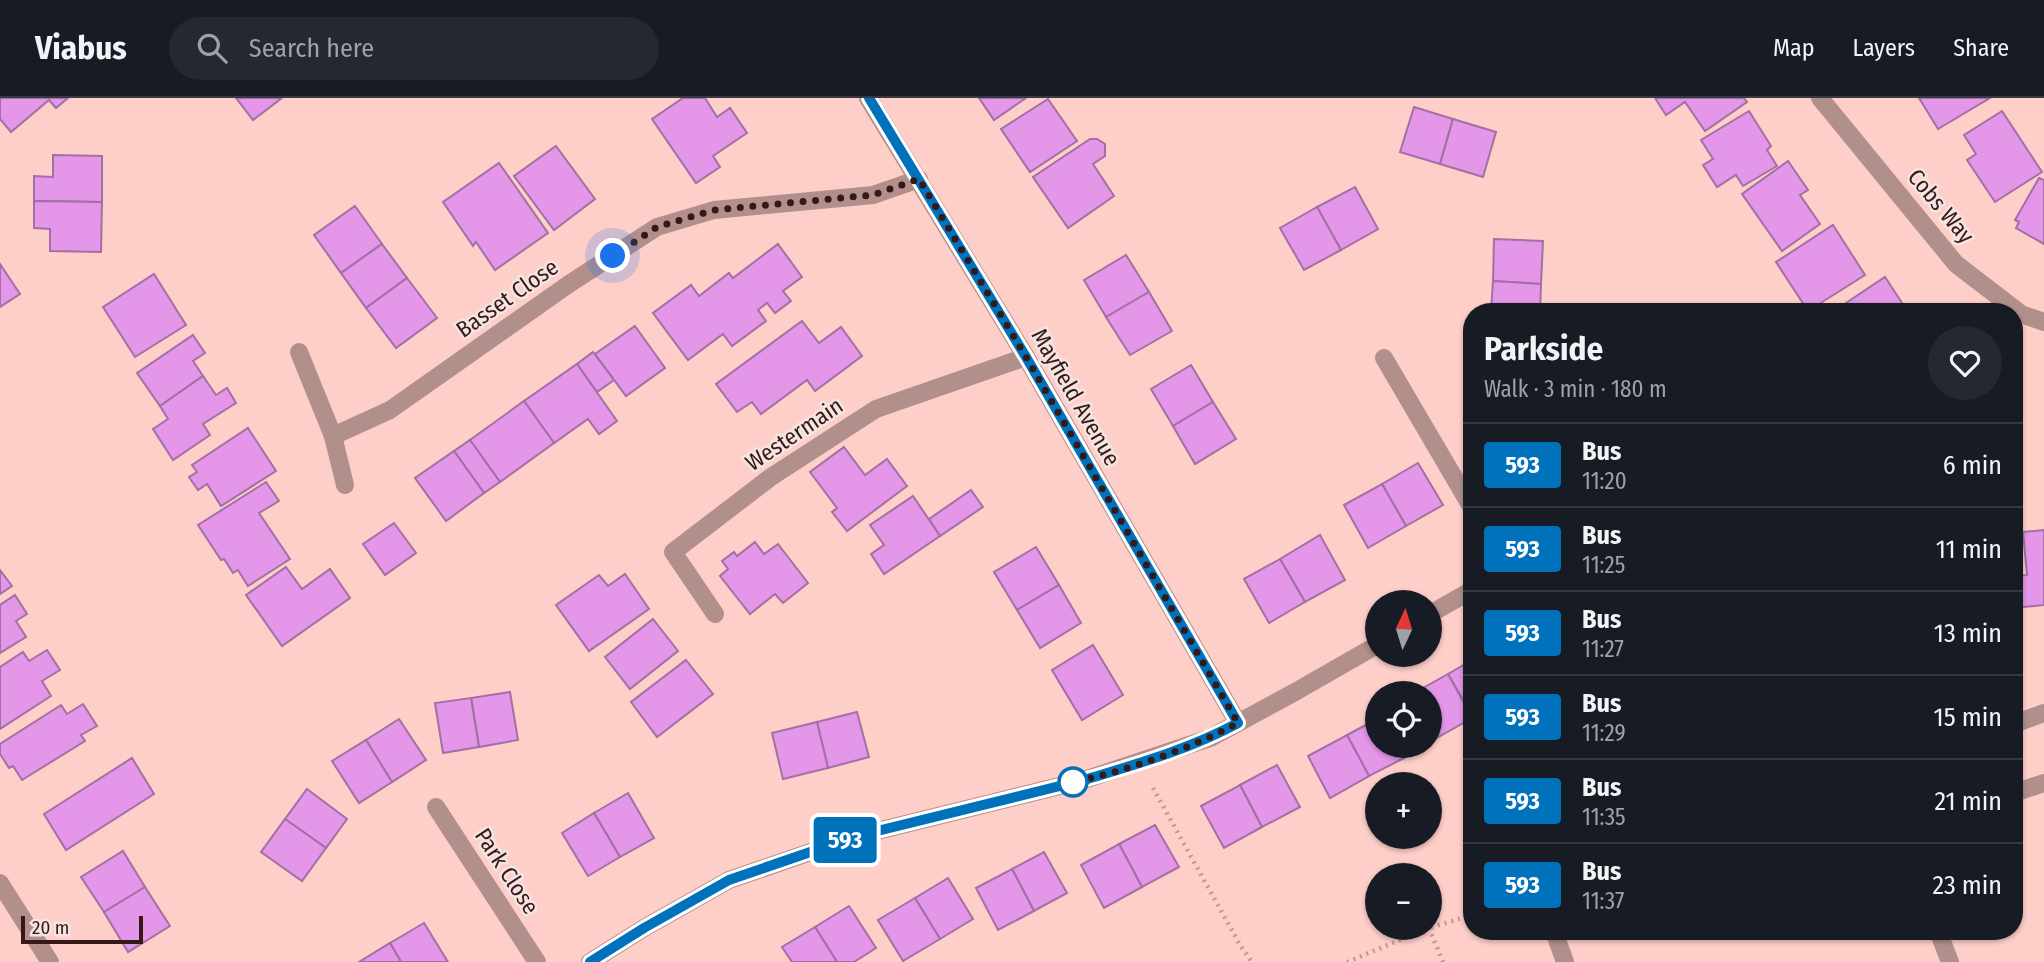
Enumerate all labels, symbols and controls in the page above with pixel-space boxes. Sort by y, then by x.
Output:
search box [169,17,659,80]
text: Viabus [35,28,127,68]
icon: search [193,29,231,67]
text: Search here [249,33,374,64]
text: Map [1773,34,1815,62]
text: Layers [1853,34,1915,62]
text: Share [1953,34,2009,62]
street label: Cobs Way [1902,163,1981,249]
your location [595,238,630,273]
street label: Basset Close [451,253,563,343]
street label: Mayfield Avenue [1025,323,1127,471]
button: heart [1928,326,2002,400]
text: Parkside [1484,329,1603,369]
text: Walk · 3 min · 180 m [1484,375,1667,403]
street label: Westermain [740,391,848,477]
text: Bus [1582,436,1621,467]
text: 6 min [1943,450,2002,481]
text: 593 [1505,451,1540,479]
text: 11:20 [1582,467,1627,495]
text: Bus [1582,520,1621,551]
text: 11 min [1936,534,2002,565]
text: 593 [1505,535,1540,563]
text: 11:25 [1582,551,1625,579]
north arrow [1365,590,1442,667]
map controls [1365,590,1442,940]
text: Bus [1582,604,1621,635]
text: 13 min [1934,618,2002,649]
text: 593 [1505,619,1540,647]
text: 11:27 [1582,635,1624,663]
button: locate [1365,681,1442,758]
text: Bus [1582,688,1621,719]
text: 15 min [1934,702,2002,733]
text: 593 [1505,703,1540,731]
text: 11:29 [1582,719,1626,747]
unlabelled marker [1058,767,1088,797]
button: + [1365,772,1442,849]
text: Bus [1582,772,1621,803]
text: 21 min [1935,786,2002,817]
text: 593 [1505,787,1540,815]
text: 11:35 [1582,803,1626,831]
line badge: 593 [805,817,885,863]
street label: Park Close [469,823,545,919]
text: 593 [828,826,862,854]
text: Bus [1582,856,1621,887]
button: − [1365,863,1442,940]
text: 23 min [1933,870,2002,901]
text: 593 [1505,871,1540,899]
text: 11:37 [1582,887,1624,915]
scale bar [21,913,144,945]
text: 20 m [32,916,69,939]

